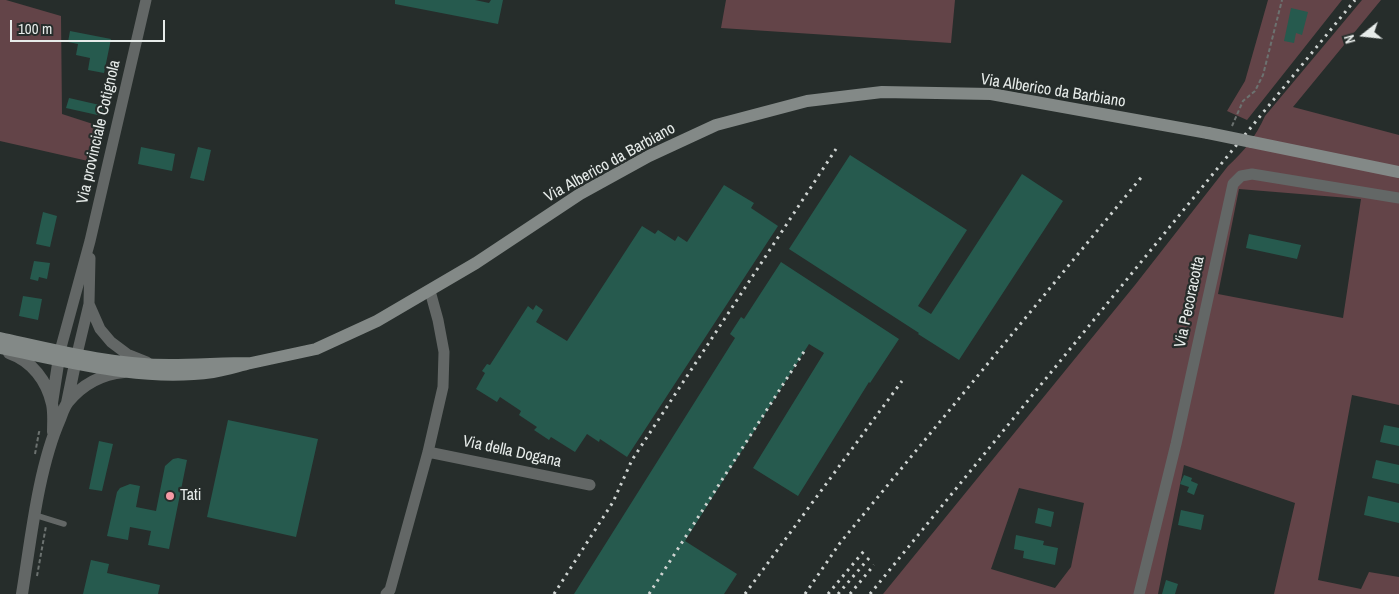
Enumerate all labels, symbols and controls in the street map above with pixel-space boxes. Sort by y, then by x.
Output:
scale bar [12,10,168,42]
north arrow [1339,10,1389,60]
text: 100 m [18,18,52,39]
text: N [1340,33,1359,46]
street label: Via provinciale Cotignola [73,58,125,206]
street label: Via Alberico da Barbiano [979,70,1127,112]
street label: Via Alberico da Barbiano [541,119,679,207]
street label: Via Pecoracotta [1171,254,1209,350]
street label: Via della Dogana [461,432,563,472]
place label: Tati [180,486,201,506]
marker: Tati [164,490,176,502]

